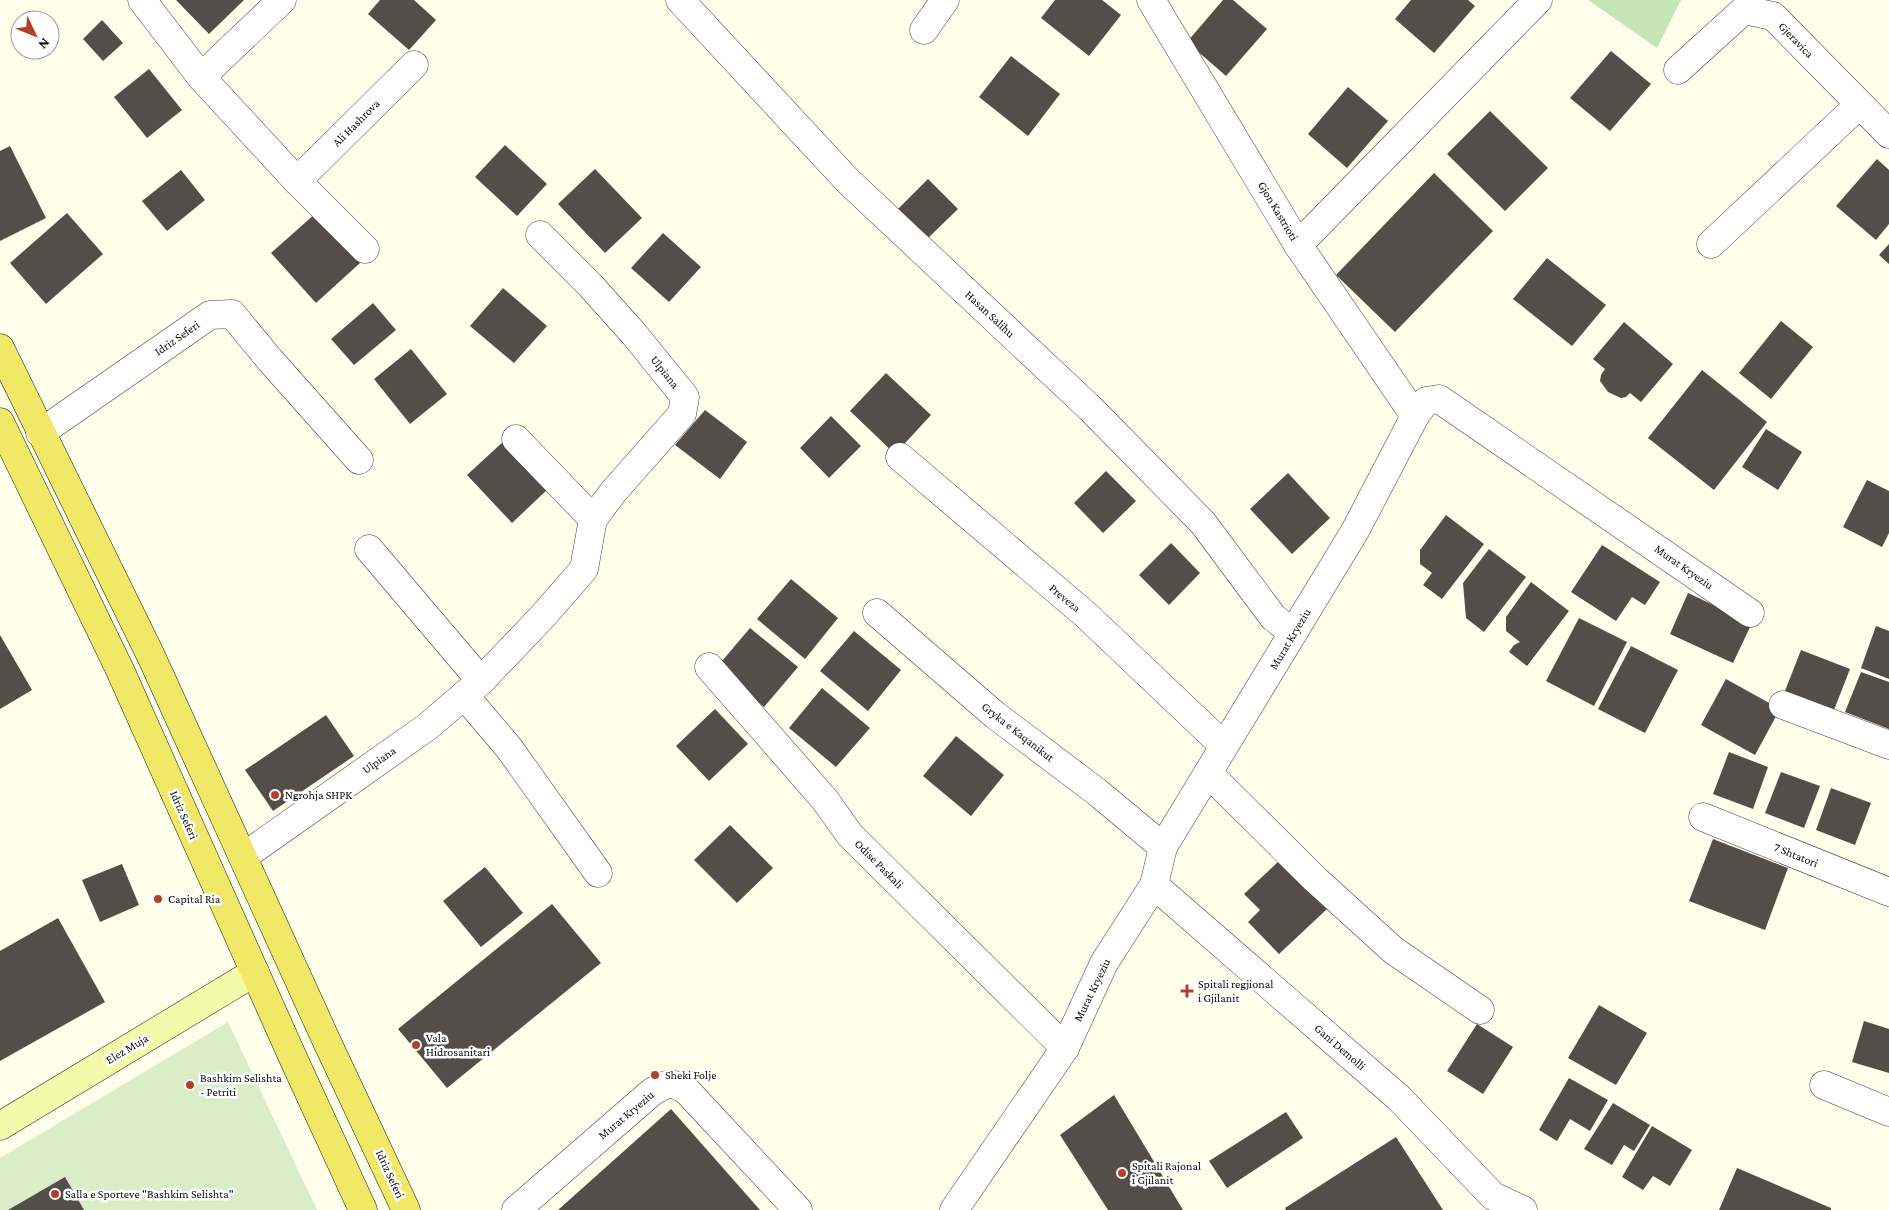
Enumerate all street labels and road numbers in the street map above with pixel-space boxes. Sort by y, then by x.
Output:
street label: Gjeravica [1775,19,1817,61]
street label: Ali Hashrova [330,96,383,149]
street label: Gjon Kastrioti [1255,179,1301,243]
street label: Hasan Salihu [962,288,1018,341]
street label: Idriz Seferi [152,317,202,359]
street label: Ulpiana [648,353,683,391]
street label: Murat Kryeziu [1652,542,1717,593]
street label: Preveza [1046,581,1084,615]
street label: Murat Kryeziu [1266,605,1314,672]
street label: Gryka e Kaqanikut [979,699,1058,765]
street label: Ulpiana [359,743,399,777]
street label: Idriz Seferi [167,789,201,841]
street label: Odise Paskali [852,837,906,891]
street label: 7 Shtatori [1772,840,1820,870]
street label: Murat Kryeziu [1071,956,1114,1024]
street label: Gani Demolli [1312,1021,1368,1073]
street label: Elez Muja [103,1031,151,1067]
street label: Murat Kryeziu [595,1087,657,1142]
street label: Idriz Seferi [373,1148,407,1200]

